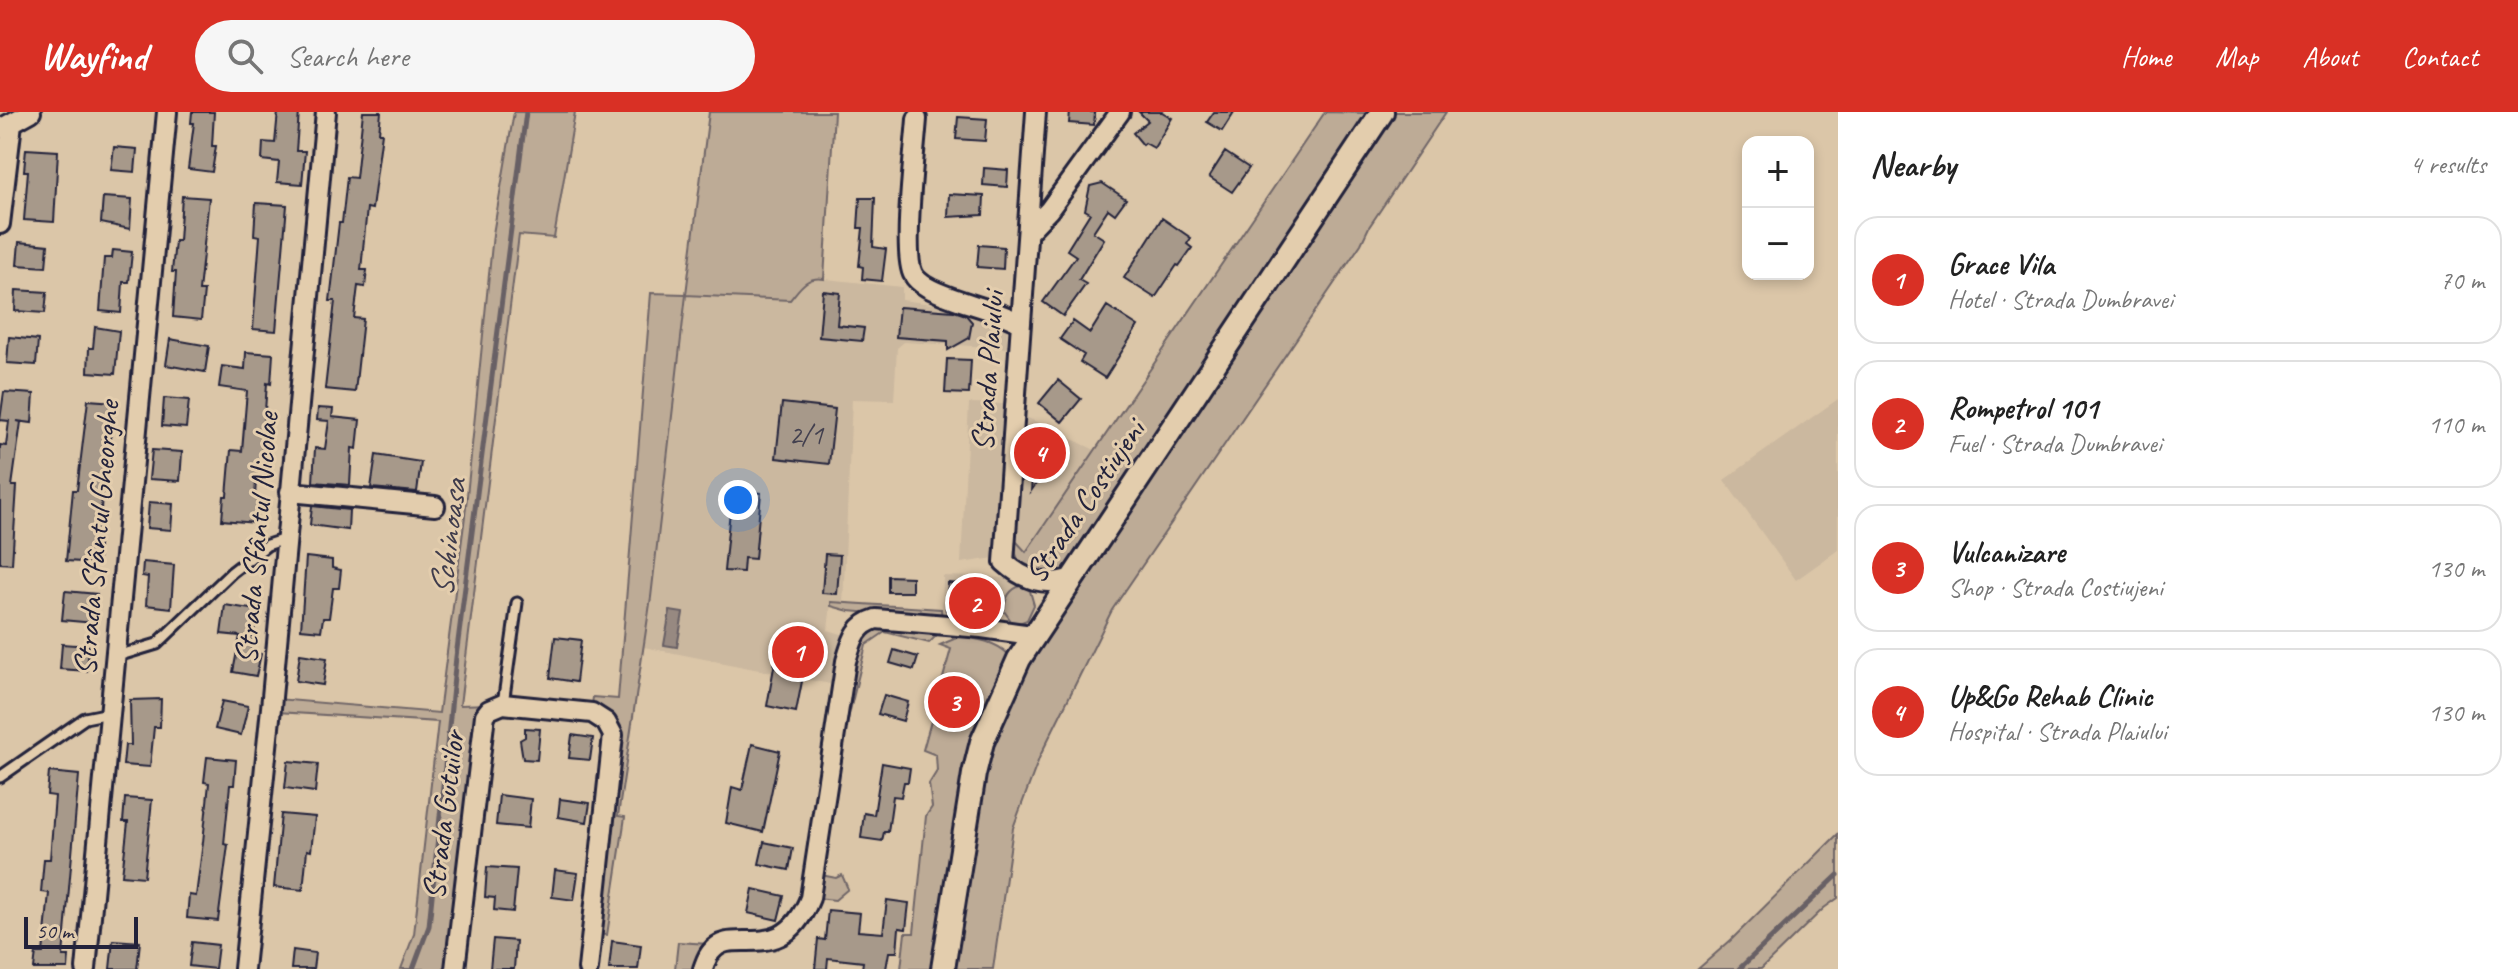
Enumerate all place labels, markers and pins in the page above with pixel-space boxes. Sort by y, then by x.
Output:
pin: 4 [1014,423,1066,483]
pin: 2 [949,573,1001,633]
pin: 1 [772,622,824,682]
pin: 3 [928,672,980,732]

